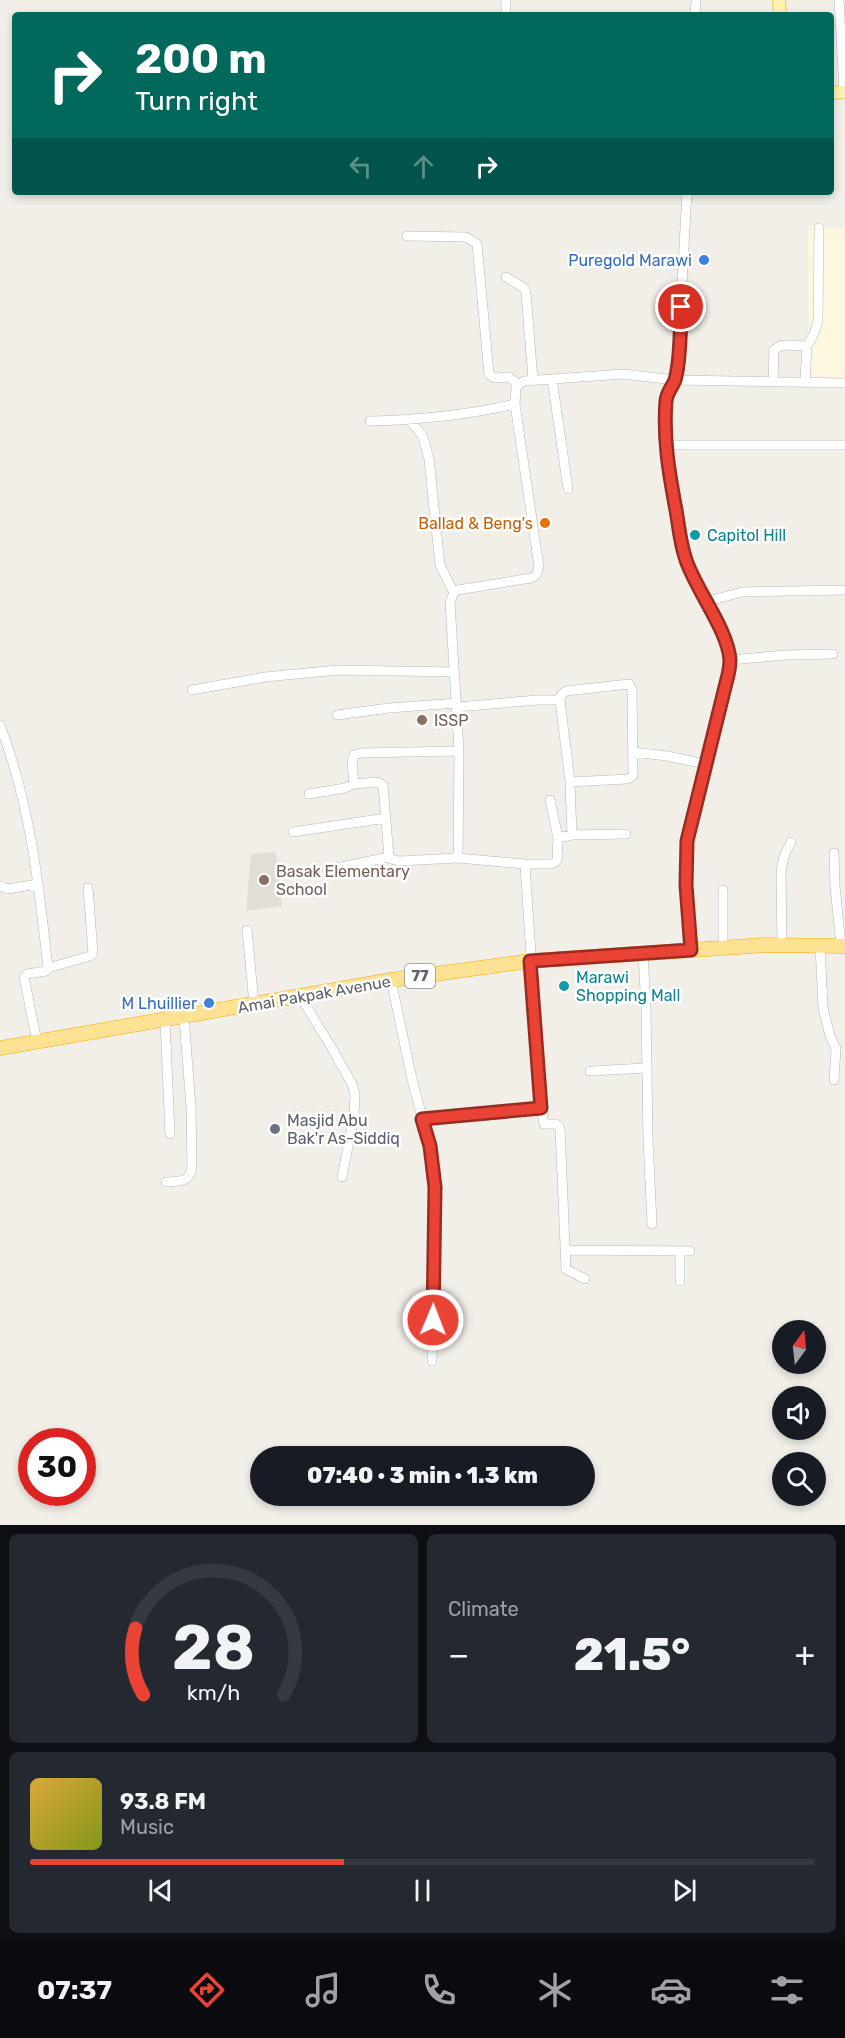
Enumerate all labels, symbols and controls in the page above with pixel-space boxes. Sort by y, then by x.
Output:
text: 200 m [135,34,267,84]
icon: right [36,36,114,114]
text: Turn right [135,85,258,117]
icon: left [344,150,377,183]
icon: ahead [407,150,440,183]
icon: right [470,150,503,183]
place label: Puregold Marawi [568,251,692,270]
marker: Puregold Marawi [697,253,711,267]
pin [655,281,706,332]
icon: arrive [664,290,697,323]
place label: Ballad & Beng's [418,514,533,533]
marker: Ballad & Beng's [538,516,552,530]
place label: Capitol Hill [707,526,786,545]
marker: Capitol Hill [688,528,702,542]
place label: ISSP [434,711,469,730]
marker: ISSP [415,713,429,727]
place label: Basak Elementary School [276,862,410,899]
marker: Basak Elementary School [257,873,271,887]
road number: 77 [405,964,435,988]
place label: Marawi Shopping Mall [576,968,680,1005]
street label: Amai Pakpak Avenue [236,972,392,1017]
marker: Marawi Shopping Mall [557,979,571,993]
place label: M Lhuillier [121,994,197,1013]
marker: M Lhuillier [202,996,216,1010]
place label: Masjid Abu Bak'r As-Siddiq [287,1111,400,1148]
marker: Masjid Abu Bak'r As-Siddiq [268,1122,282,1136]
position arrow [401,1288,465,1352]
north arrow [772,1320,826,1374]
map controls [772,1320,826,1506]
button: sound [772,1386,826,1440]
speed limit sign: 30 [18,1428,96,1506]
button: search [772,1452,826,1506]
text: 07:40 · 3 min · 1.3 km [307,1462,538,1489]
text: Climate [448,1597,519,1621]
text: 28 [172,1611,255,1685]
text: 21.5° [574,1628,690,1681]
text: − [448,1635,469,1674]
text: + [794,1635,815,1674]
text: km/h [187,1681,240,1706]
text: 93.8 FM [120,1788,206,1815]
text: Music [120,1815,174,1839]
icon: previous [144,1874,177,1907]
icon: pause [406,1874,439,1907]
icon: next [668,1874,701,1907]
icon: directions [186,1969,228,2011]
icon: music [302,1969,344,2011]
icon: phone [418,1969,460,2011]
icon: climate [534,1969,576,2011]
icon: car [650,1969,692,2011]
icon: filters [766,1969,808,2011]
text: 07:37 [37,1974,112,2006]

